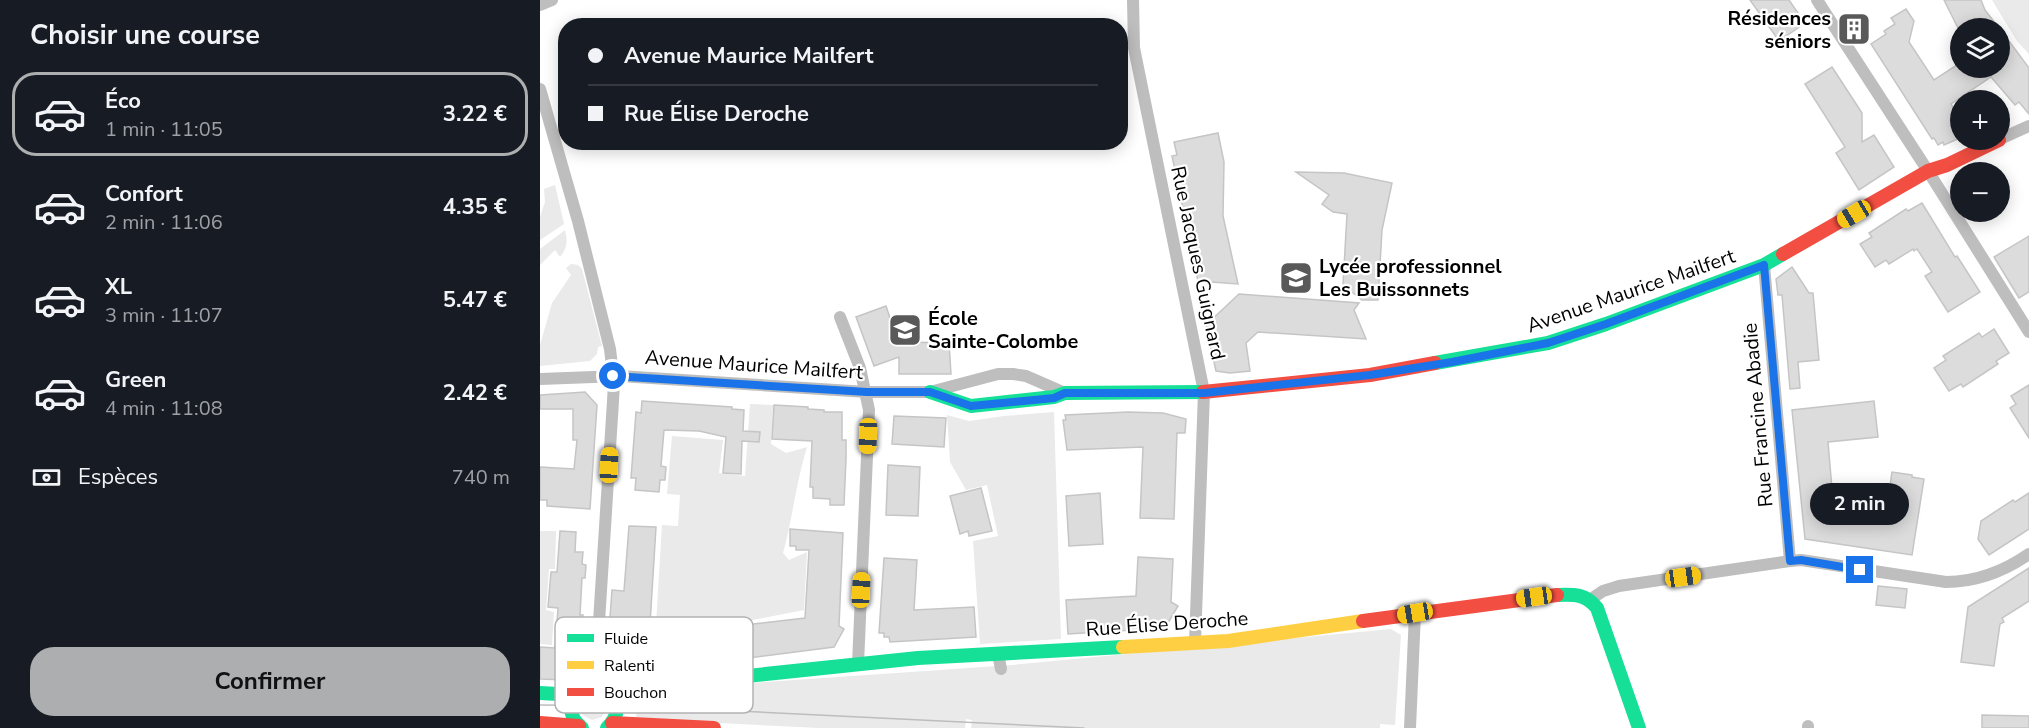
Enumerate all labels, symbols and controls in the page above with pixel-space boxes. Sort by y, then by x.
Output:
place label: Résidences séniors [1727,5,1831,55]
building icon: Résidences séniors [1836,11,1872,47]
text: Choisir une course [30,17,260,54]
map controls [1950,18,2010,222]
button: layers [1950,18,2010,78]
text: Avenue Maurice Mailfert [624,41,874,71]
text: Éco [105,86,141,116]
icon: car [33,87,87,141]
button: + [1950,90,2010,150]
text: 3.22 € [443,99,507,129]
text: Rue Élise Deroche [624,99,809,129]
text: 1 min · 11:05 [105,116,223,143]
button: − [1950,162,2010,222]
street label: Rue Jacques Guignard [1164,164,1232,362]
text: Confort [105,179,183,209]
icon: car [33,180,87,234]
text: 4.35 € [443,192,507,222]
car [1834,197,1874,231]
text: 2 min · 11:06 [105,209,223,236]
street label: Avenue Maurice Mailfert [1523,242,1740,339]
place label: Lycée professionnel Les Buissonnets [1319,253,1502,303]
school or university icon: Lycée professionnel Les Buissonnets [1278,260,1314,296]
text: XL [105,272,132,302]
icon: car [33,273,87,327]
text: 5.47 € [443,285,507,315]
text: 3 min · 11:07 [105,302,223,329]
place label: École Sainte-Colombe [928,305,1078,355]
school or university icon: École Sainte-Colombe [887,312,923,348]
street label: Rue Francine Abadie [1736,322,1780,508]
street label: Avenue Maurice Mailfert [644,344,865,386]
route start [599,362,626,389]
text: Green [105,365,166,395]
icon: car [33,366,87,420]
text: 2.42 € [443,378,507,408]
text: 4 min · 11:08 [105,395,223,422]
car [858,418,878,454]
car [599,447,619,483]
icon: cash [30,461,63,494]
text: Espèces [78,462,158,492]
text: 740 m [452,464,510,491]
callout: 2 min [1810,483,1910,525]
text: 2 min [1834,490,1885,517]
route end [1846,556,1873,583]
car [1664,566,1702,588]
car [851,572,871,608]
car [1515,586,1553,608]
car [1396,601,1434,625]
street label: Rue Élise Deroche [1085,605,1249,643]
legend [555,617,753,713]
text: Fluide [604,628,648,650]
button: Confirmer [30,647,510,716]
text: Ralenti [604,655,655,677]
text: Bouchon [604,682,667,704]

